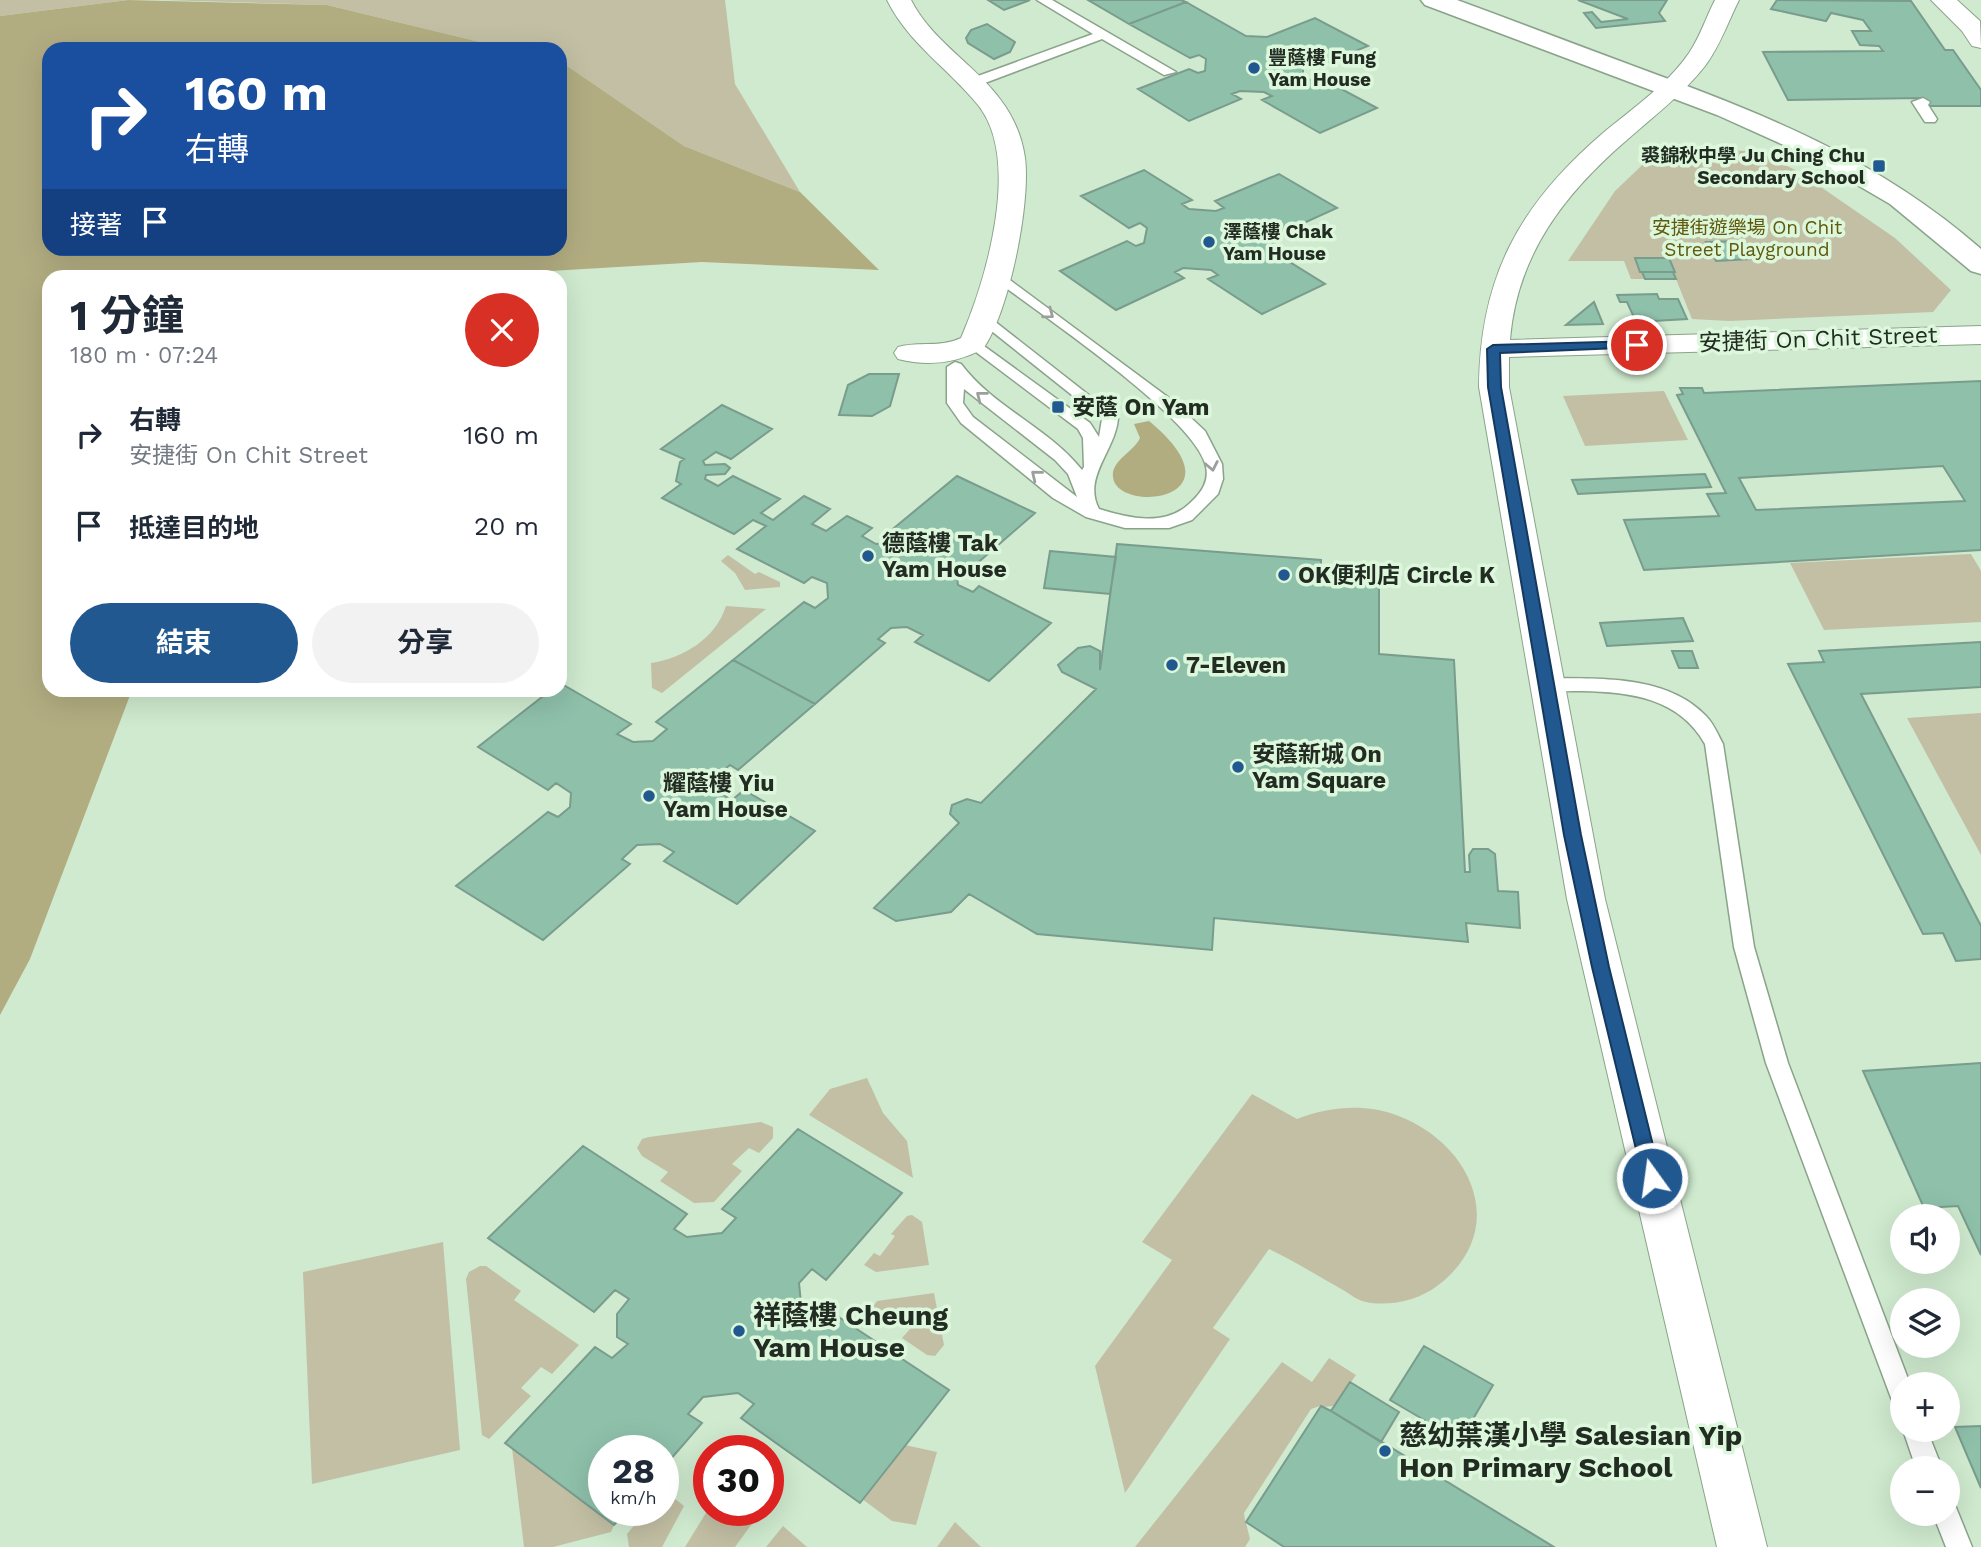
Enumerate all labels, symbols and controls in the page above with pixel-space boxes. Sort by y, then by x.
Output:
place label: 豐蔭樓 Fung Yam House [1268,46,1376,91]
marker: 豐蔭樓 Fung Yam House [1246,60,1262,76]
text: 160 m [185,64,328,122]
icon: right [70,70,161,161]
text: 右轉 [185,130,249,168]
place label: 裘錦秋中學 Ju Ching Chu Secondary School [1641,144,1866,189]
marker: 裘錦秋中學 Ju Ching Chu Secondary School [1871,158,1887,174]
icon: arrive [136,203,174,241]
text: 接著 [70,210,122,240]
park label: 安捷街遊樂場 On Chit Street Playground [1652,216,1842,261]
place label: 澤蔭樓 Chak Yam House [1223,220,1333,265]
marker: 澤蔭樓 Chak Yam House [1201,234,1217,250]
text: 1 分鐘 [70,291,184,340]
button: close [465,293,539,367]
one-way arrow [1041,306,1054,319]
pin [1607,315,1667,375]
street label: 安捷街 On Chit Street [1698,321,1938,357]
icon: arrive [1618,326,1656,364]
text: 180 m · 07:24 [70,342,218,369]
one-way arrow [976,391,988,404]
place label: 安蔭 On Yam [1072,394,1209,421]
marker: 安蔭 On Yam [1050,399,1066,415]
text: 右轉 [129,405,181,435]
icon: right [70,416,108,454]
text: 160 m [463,420,539,450]
text: 安捷街 On Chit Street [129,442,368,469]
one-way arrow [1204,460,1219,472]
one-way arrow [1031,470,1043,483]
icon: arrive [70,507,108,545]
text: 20 m [474,511,539,541]
text: 抵達目的地 [129,513,259,543]
place label: 德蔭樓 Tak Yam House [882,530,1007,583]
marker: 德蔭樓 Tak Yam House [860,548,876,564]
place label: OK便利店 Circle K [1298,562,1495,589]
marker: OK便利店 Circle K [1276,567,1292,583]
button: 結束 [70,603,298,683]
button: 分享 [312,603,539,683]
place label: 7-Eleven [1186,652,1286,679]
marker: 7-Eleven [1164,657,1180,673]
place label: 安蔭新城 On Yam Square [1252,741,1386,794]
marker: 安蔭新城 On Yam Square [1230,759,1246,775]
place label: 耀蔭樓 Yiu Yam House [663,770,788,823]
marker: 耀蔭樓 Yiu Yam House [641,788,657,804]
position arrow [1615,1141,1689,1215]
map controls [1890,1204,1960,1526]
button: sound [1890,1204,1960,1274]
button: layers [1890,1288,1960,1358]
place label: 祥蔭樓 Cheung Yam House [753,1299,948,1364]
marker: 祥蔭樓 Cheung Yam House [731,1323,747,1339]
button: + [1890,1372,1960,1442]
place label: 慈幼葉漢小學 Salesian Yip Hon Primary School [1399,1419,1742,1484]
speed limit sign: 30 [693,1435,784,1526]
marker: 慈幼葉漢小學 Salesian Yip Hon Primary School [1377,1443,1393,1459]
text: 28 [612,1450,655,1492]
button: − [1890,1456,1960,1526]
text: km/h [610,1487,657,1508]

